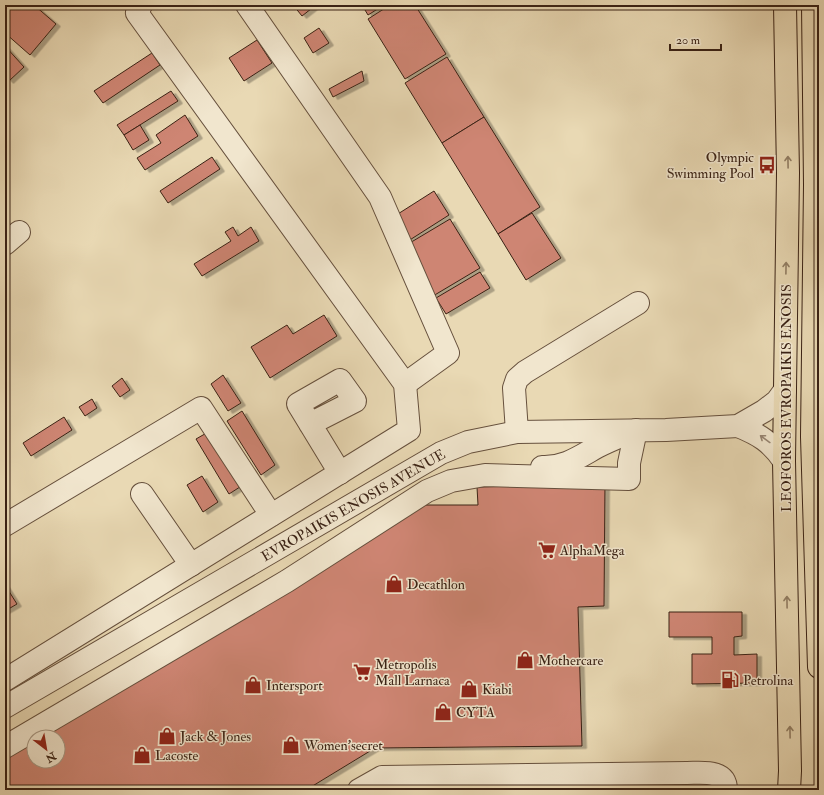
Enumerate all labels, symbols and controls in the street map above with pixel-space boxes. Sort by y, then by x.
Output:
scale bar [670,26,721,52]
text: 20 m [676,33,701,48]
place label: Olympic Swimming Pool [667,149,754,182]
bus stop icon: Olympic Swimming Pool [757,155,777,175]
one-way arrow [784,156,791,169]
one-way arrow [782,262,790,275]
street label: LEOFOROS EVROPAIKIS ENOSIS [778,284,795,512]
one-way arrow [759,435,770,443]
street label: EVROPAIKIS ENOSIS AVENUE [258,446,448,565]
supermarket icon: AlphaMega [537,540,557,560]
place label: AlphaMega [559,542,625,560]
shop icon: Decathlon [384,574,404,594]
place label: Decathlon [407,576,465,593]
one-way arrow [783,596,791,609]
shop icon: Mothercare [515,650,535,670]
place label: Mothercare [538,652,603,669]
place label: Metropolis Mall Larnaca [375,656,450,689]
supermarket icon: Metropolis Mall Larnaca [352,662,372,682]
fuel station icon: Petrolina [720,670,740,690]
place label: Petrolina [743,672,794,689]
shop icon: Intersport [243,675,263,695]
place label: Intersport [266,677,323,695]
shop icon: Kiabi [459,679,479,699]
place label: Kiabi [482,681,512,698]
shop icon: CYTA [433,702,453,722]
place label: CYTA [456,704,495,721]
shop icon: Jack & Jones [157,726,177,746]
one-way arrow [786,726,793,739]
place label: Jack & Jones [179,728,251,745]
north arrow [26,729,66,769]
shop icon: Women'secret [281,735,301,755]
place label: Women'secret [303,737,383,754]
shop icon: Lacoste [132,745,152,765]
place label: Lacoste [155,747,199,764]
text: N [42,749,59,766]

